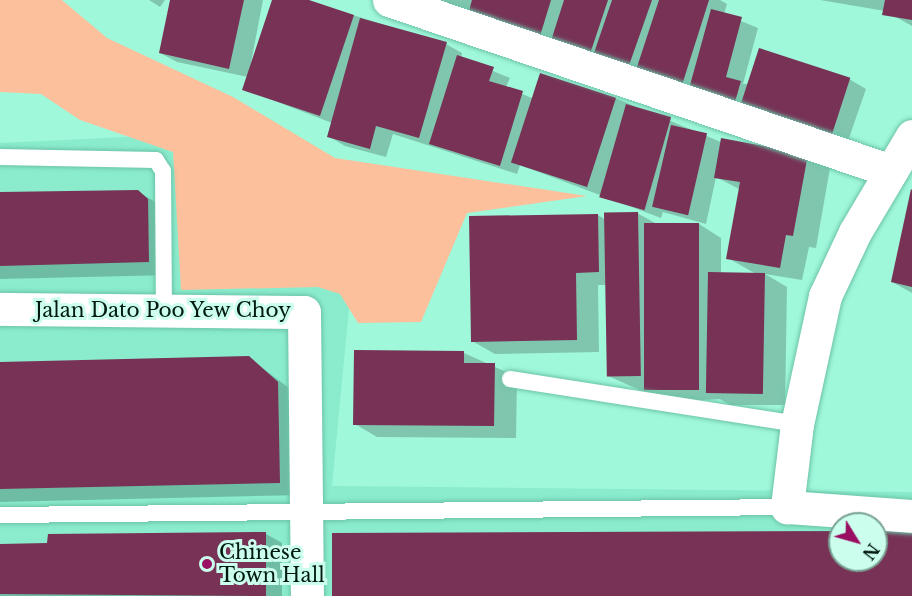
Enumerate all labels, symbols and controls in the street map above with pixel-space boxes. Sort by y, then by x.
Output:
street label: Jalan Dato Poo Yew Choy [34,298,292,322]
north arrow [828,512,888,572]
place label: Chinese Town Hall [219,540,325,587]
text: N [858,540,883,564]
marker: Chinese Town Hall [200,557,214,571]

